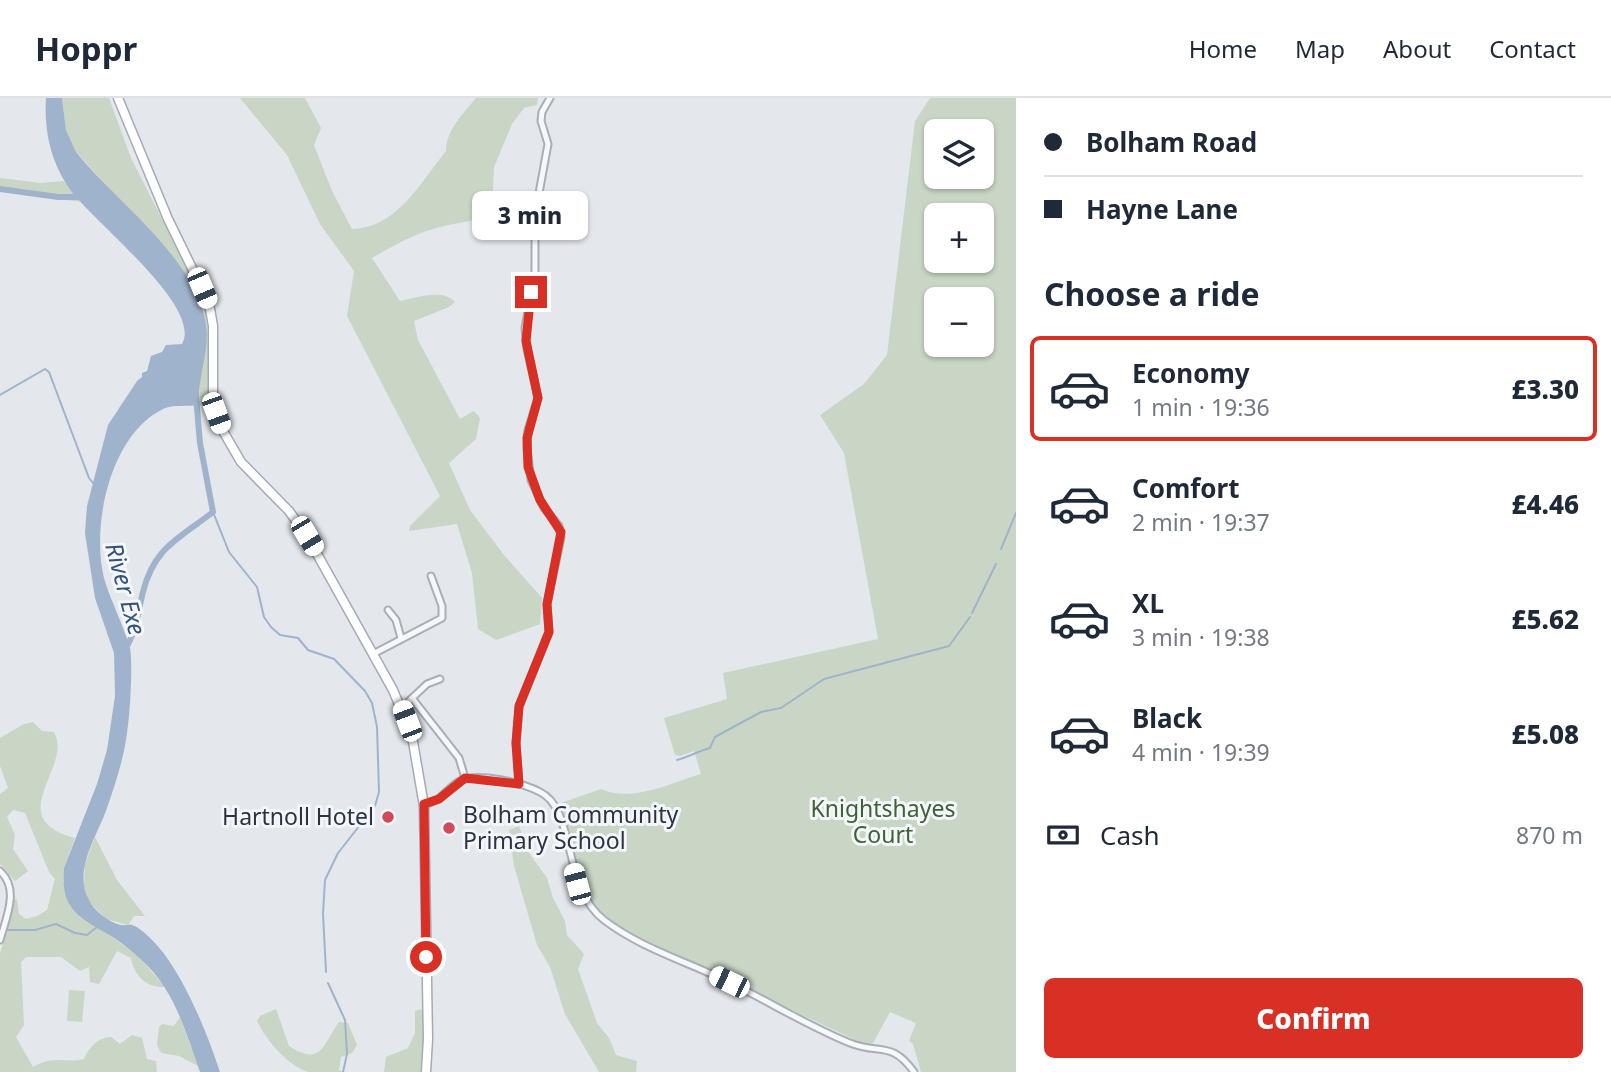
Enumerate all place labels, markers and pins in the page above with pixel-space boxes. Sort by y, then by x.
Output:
place label: Bolham Community Primary School [463,798,679,856]
place label: Hartnoll Hotel [222,800,374,832]
marker: Hartnoll Hotel [380,809,396,825]
marker: Bolham Community Primary School [441,820,457,836]

